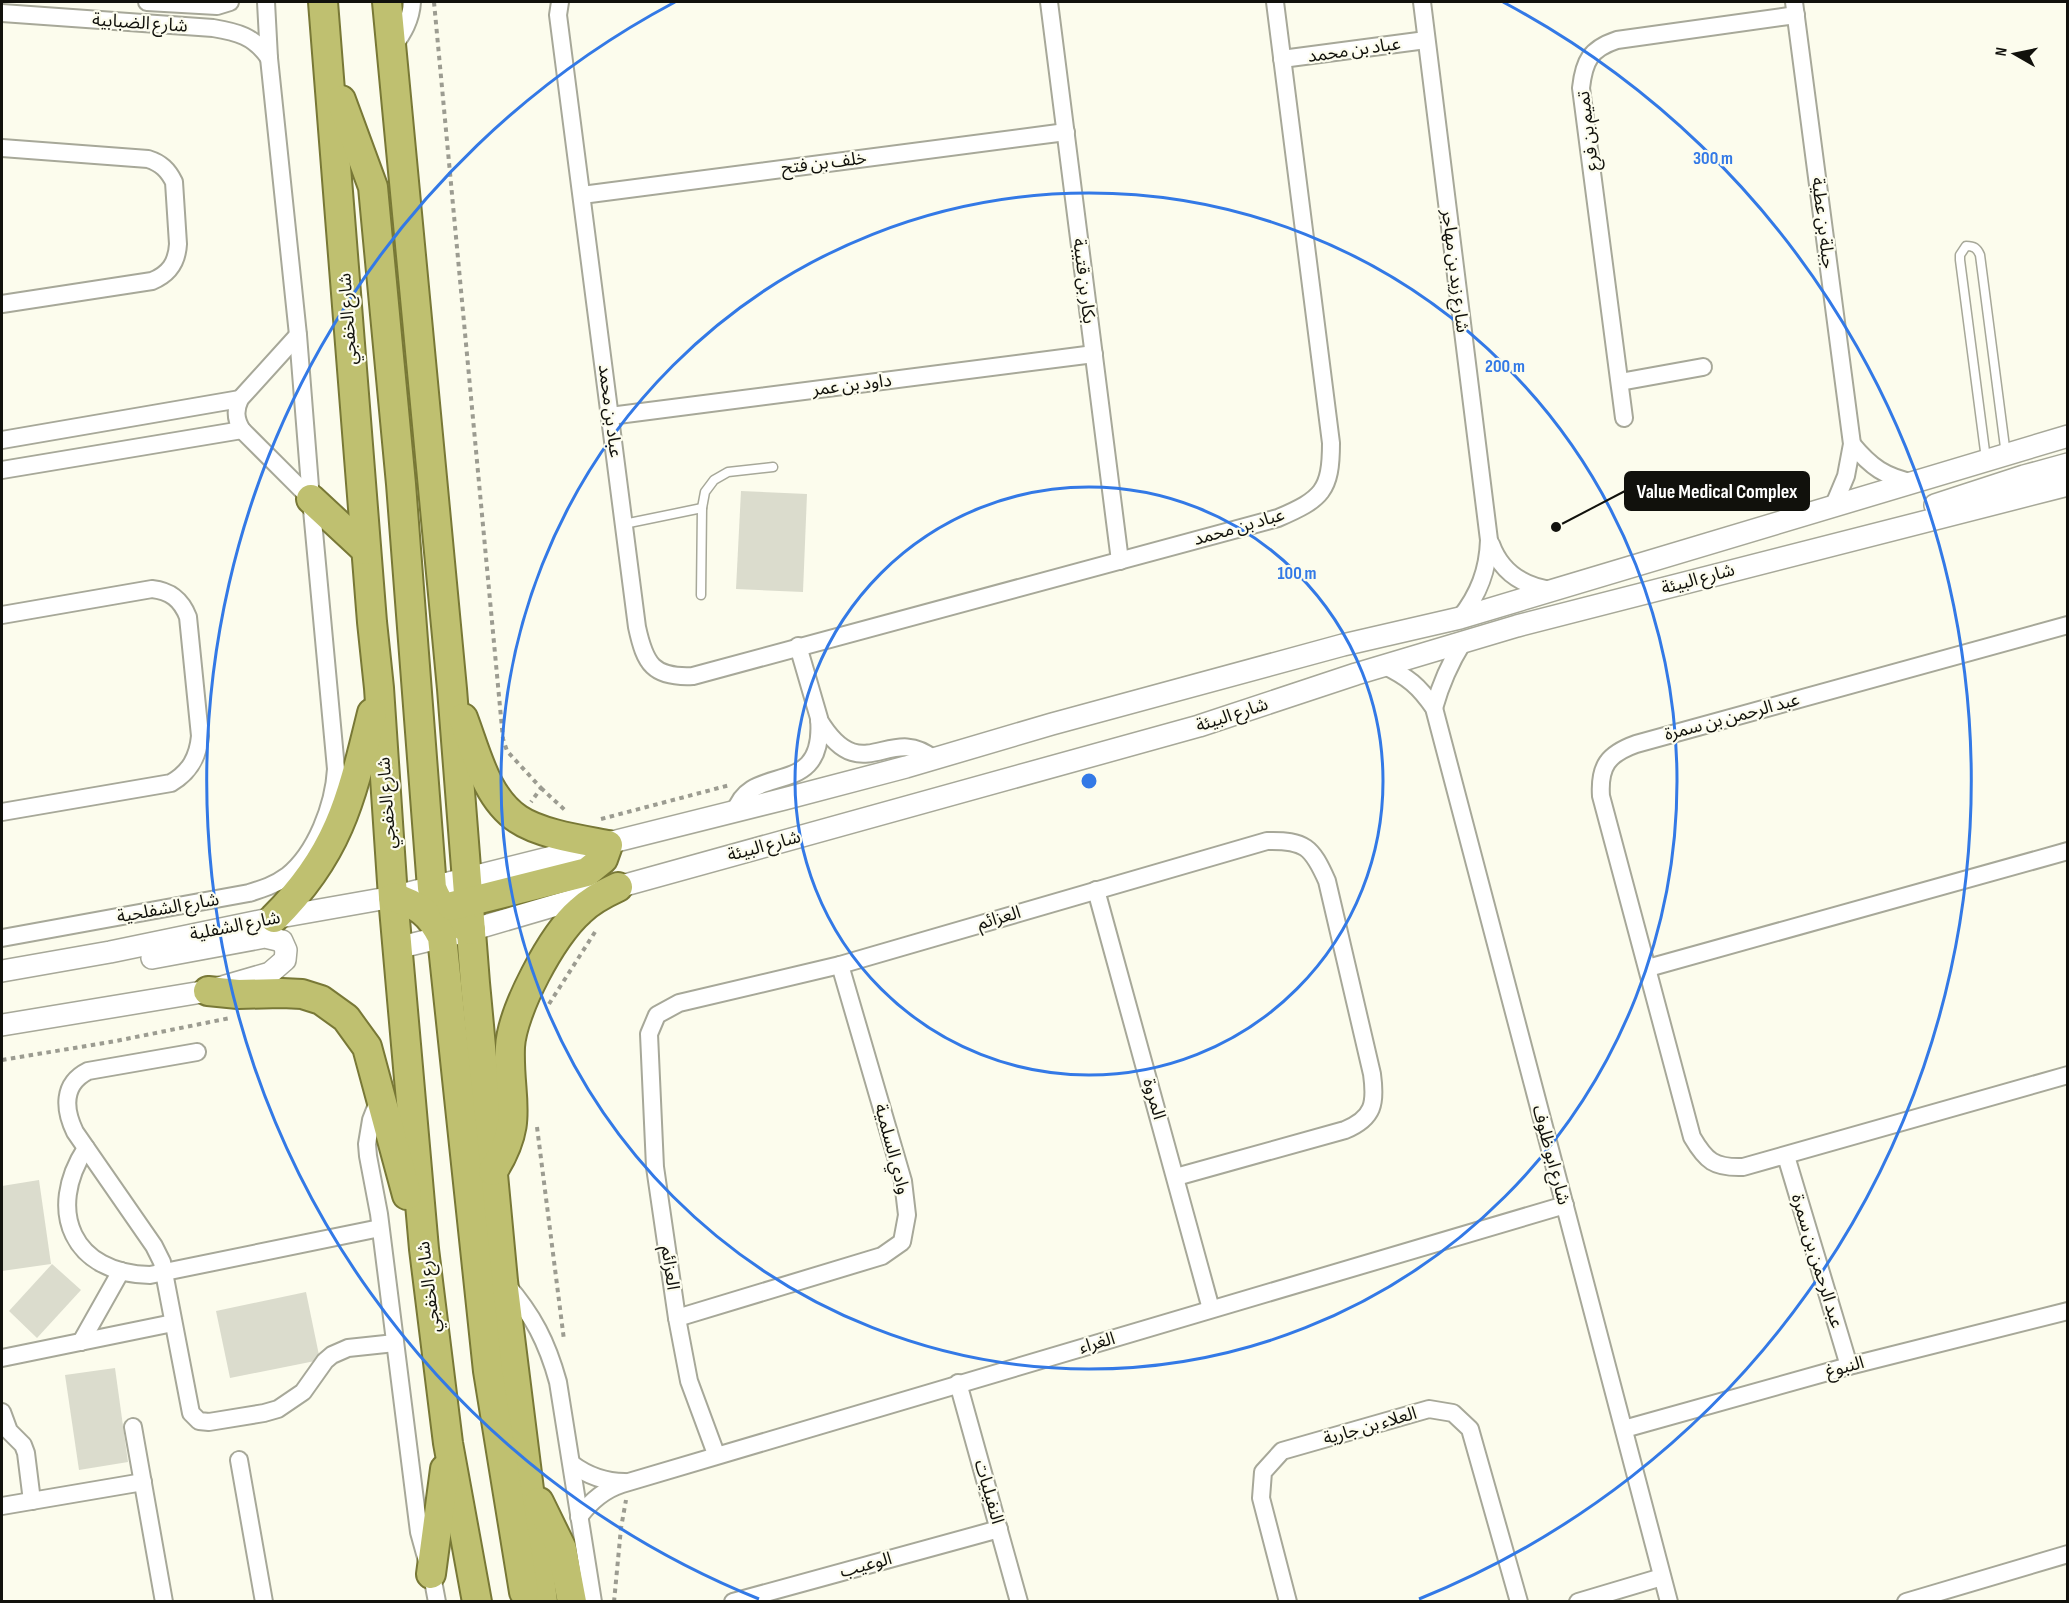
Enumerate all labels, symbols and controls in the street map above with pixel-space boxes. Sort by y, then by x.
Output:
street label: شارع الضبابية [91,9,188,40]
north arrow [1985,24,2045,84]
street label: عباد بن محمد [1306,33,1402,67]
text: N [1992,46,2012,58]
street label: تميم بن فرع [1573,89,1606,172]
street label: خلف بن فتح [780,147,868,181]
text: 300 m [1693,148,1733,169]
street label: جبلة بن عطية [1807,176,1839,270]
street label: شارع زيد بن مهاجر [1434,207,1473,334]
street label: بكار بن قتيبة [1068,237,1100,325]
street label: شارع الخفجي [334,272,365,366]
text: 200 m [1485,356,1525,377]
street label: عباد بن محمد [594,363,626,459]
street label: داود بن عمر [810,370,893,400]
callout: Value Medical Complex [1625,472,1809,510]
text: Value Medical Complex [1637,480,1798,504]
street label: عباد بن محمد [1191,504,1287,550]
street label: شارع البيئة [1659,559,1738,602]
text: 100 m [1278,563,1317,584]
street label: عبد الرحمن بن سمرة [1662,689,1802,745]
street label: شارع البيئة [1193,693,1272,739]
street label: شارع الخفجي [373,756,404,850]
centre of rings [1079,771,1099,791]
street label: شارع البيئة [725,826,804,869]
street label: شارع الشفلحية [115,889,221,930]
street label: العزائم [975,902,1024,936]
street label: شارع الشفلية [188,907,283,948]
street label: المروة [1138,1076,1170,1122]
street label: وادي السلمية [868,1101,914,1197]
street label: شارع ابو ظلوف [1525,1103,1574,1208]
street label: عبد الرحمن بن سمرة [1787,1191,1847,1331]
street label: شارع الخفجي [413,1240,448,1334]
street label: العزائم [655,1245,683,1292]
street label: الغراء [1076,1328,1118,1358]
street label: النبوغ [1823,1352,1867,1385]
street label: العلاء بن جارية [1321,1403,1419,1449]
street label: النفيليات [970,1457,1008,1527]
street label: الوعيب [838,1548,894,1582]

